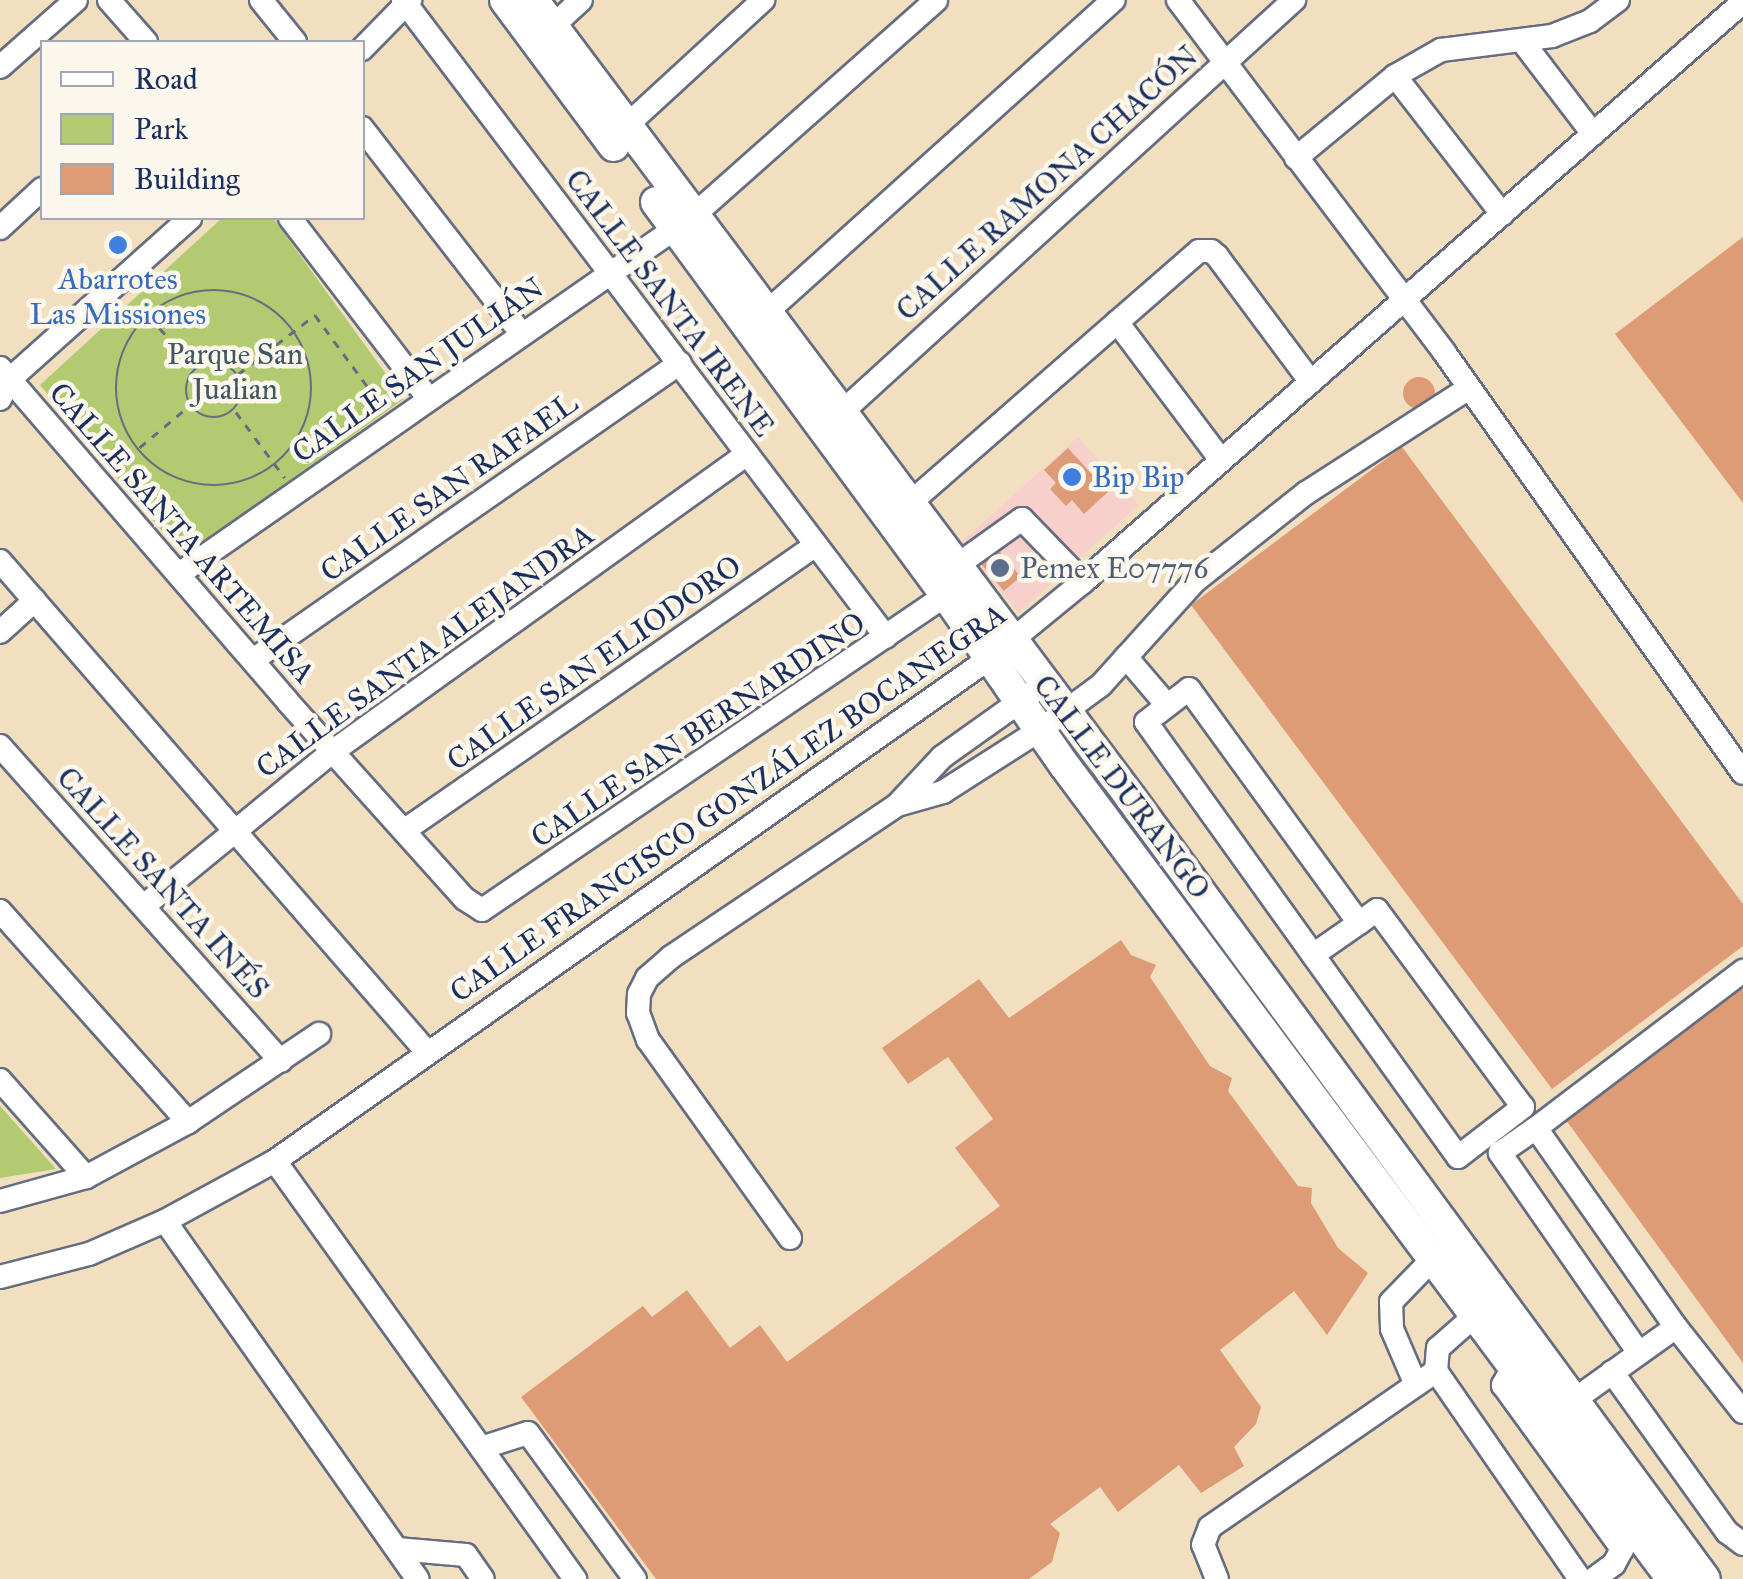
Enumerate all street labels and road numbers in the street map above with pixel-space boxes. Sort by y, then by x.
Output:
street label: CALLE RAMONA CHACÓN [889,38,1205,328]
street label: CALLE SANTA IRENE [558,162,782,444]
street label: CALLE SAN JULIÁN [285,270,551,470]
street label: CALLE SANTA ARTEMISA [42,375,322,691]
street label: CALLE SAN RAFAEL [314,385,584,589]
street label: CALLE SANTA ALEJANDRA [249,516,601,786]
street label: CALLE SAN ELIODORO [440,548,748,778]
street label: CALLE FRANCISCO GONZÁLEZ BOCANEGRA [443,596,1013,1010]
street label: CALLE SAN BERNARDINO [524,605,872,855]
street label: CALLE DURANGO [1026,668,1218,906]
street label: CALLE SANTA INÉS [49,760,277,1006]

